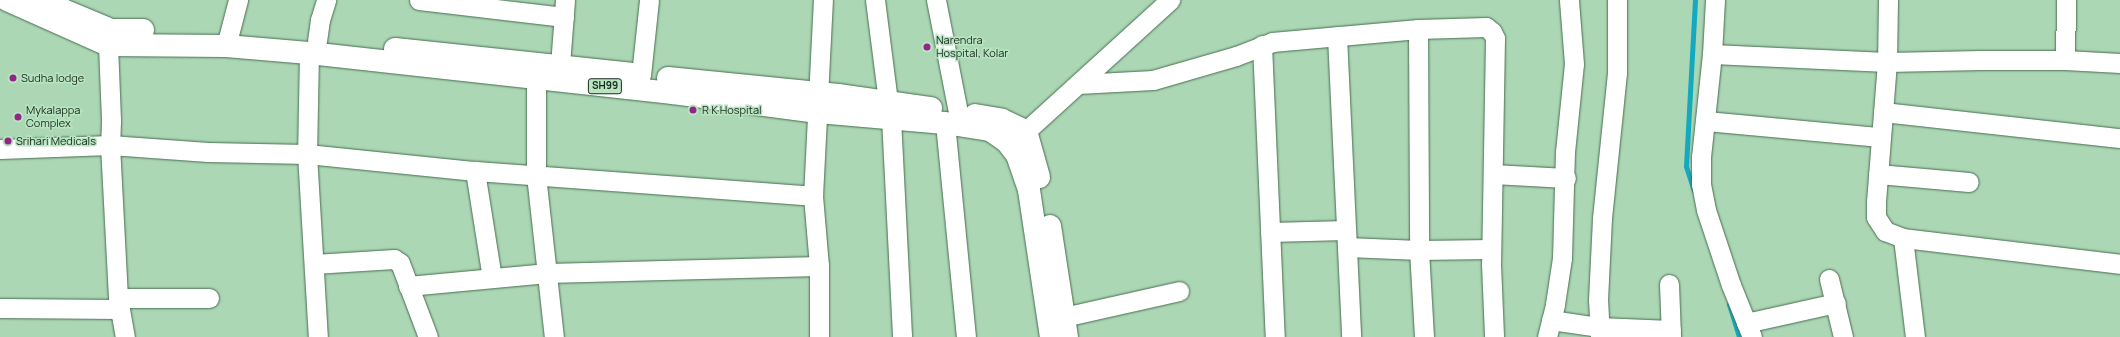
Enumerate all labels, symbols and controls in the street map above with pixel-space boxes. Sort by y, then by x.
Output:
place label: Narendra Hospital, Kolar [936,34,1008,60]
marker: Narendra Hospital, Kolar [921,41,933,53]
place label: Sudha lodge [21,71,84,85]
marker: Sudha lodge [8,73,18,83]
road number: SH99 [587,78,623,94]
place label: R K Hospital [702,103,762,117]
place label: Mykalappa Complex [26,104,80,130]
marker: R K Hospital [687,104,699,116]
marker: Mykalappa Complex [13,112,23,122]
place label: Srihari Medicals [16,134,96,148]
marker: Srihari Medicals [3,136,13,146]

